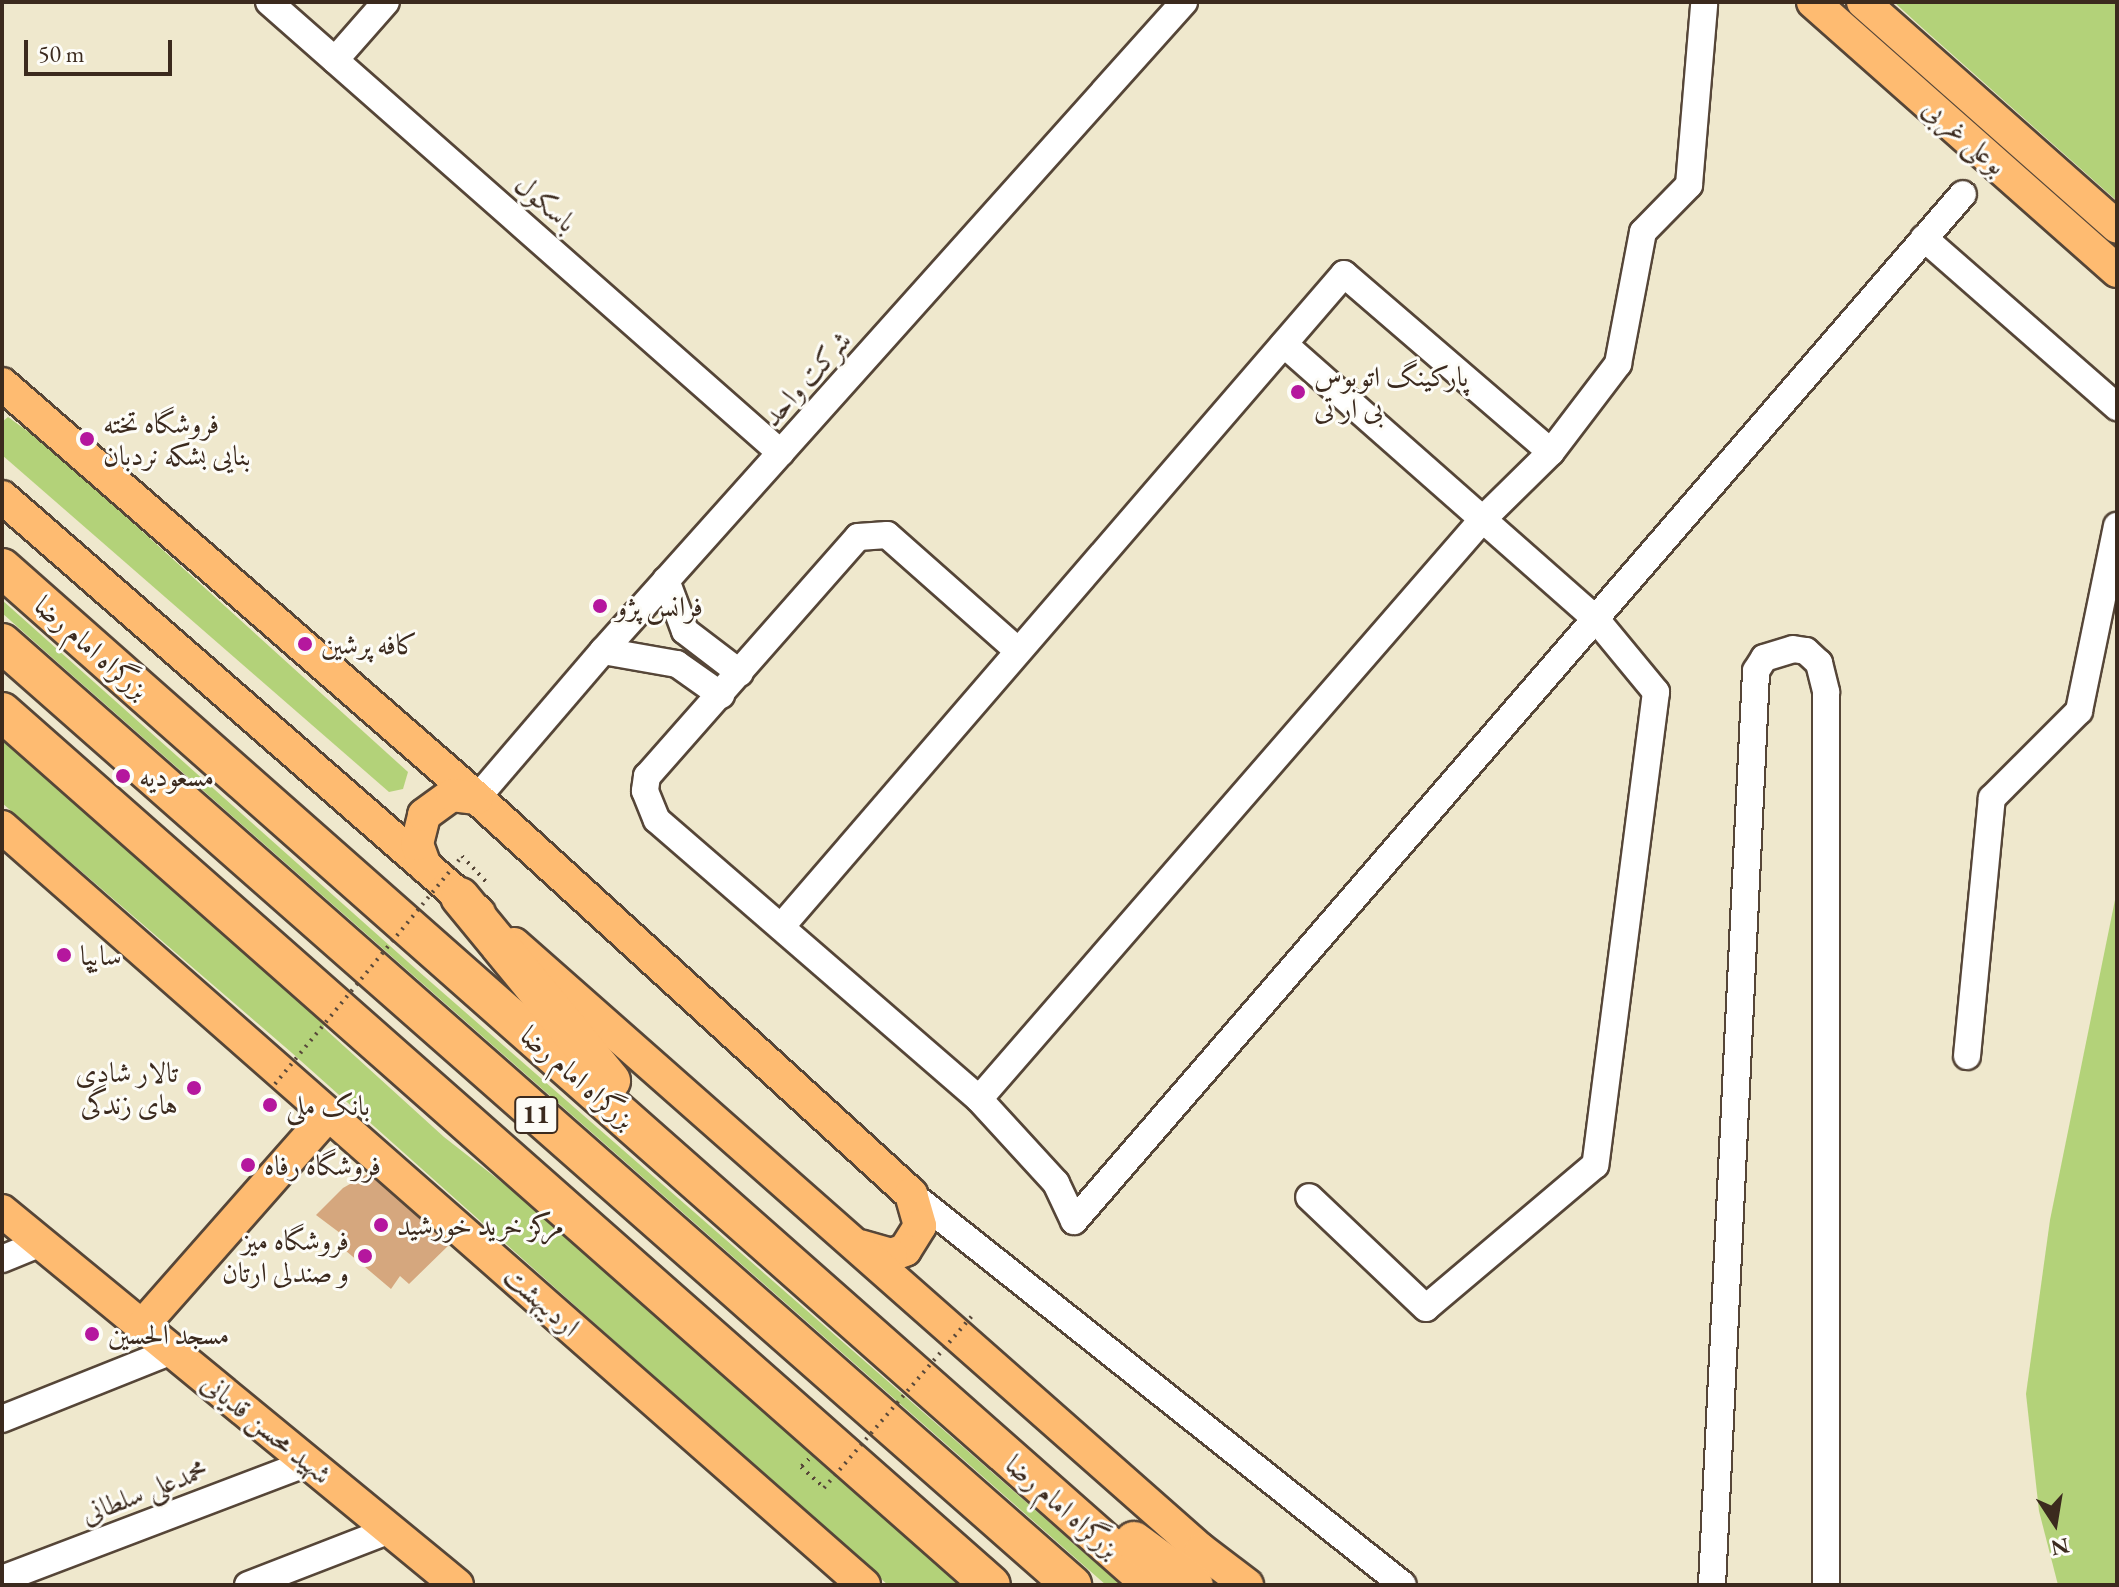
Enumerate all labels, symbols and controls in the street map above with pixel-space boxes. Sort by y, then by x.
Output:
scale bar [28,24,176,74]
text: 50 m [38,38,85,69]
street label: بوعلی غربی [1916,91,2014,181]
street label: باسکول [508,167,584,239]
street label: شرکت واحد [754,323,858,433]
place label: پارکینگ اتوبوس بی ار تی [1314,359,1468,425]
marker: پارکینگ اتوبوس بی ار تی [1289,383,1307,401]
place label: فروشگاه تخته بنایی بشکه نردبان [103,406,251,472]
marker: فروشگاه تخته بنایی بشکه نردبان [78,430,96,448]
street label: بزرگراه امام رضا [28,588,156,706]
place label: فرانس پژو [616,589,703,623]
marker: فرانس پژو [591,597,609,615]
place label: کافه پرشین [321,627,418,661]
marker: کافه پرشین [296,635,314,653]
place label: مسعودیه [139,759,214,793]
marker: مسعودیه [114,767,132,785]
place label: سایپا [80,938,122,972]
marker: سایپا [55,946,73,964]
street label: بزرگراه امام رضا [514,1018,642,1136]
place label: تالار شادی های زندگی [75,1055,178,1121]
marker: تالار شادی های زندگی [185,1079,203,1097]
place label: بانک ملی [286,1088,370,1122]
road number: 11 [514,1093,558,1137]
marker: بانک ملی [261,1096,279,1114]
place label: فروشگاه رفاه [264,1148,381,1182]
marker: فروشگاه رفاه [239,1156,257,1174]
place label: مرکز خرید خورشید [397,1208,564,1242]
marker: مرکز خرید خورشید [372,1216,390,1234]
place label: فروشگاه میز و صندلی ارتان [222,1223,349,1289]
marker: فروشگاه میز و صندلی ارتان [356,1247,374,1265]
street label: اردیبهشت [497,1259,587,1343]
place label: مسجد الحسین [108,1317,229,1351]
marker: مسجد الحسین [83,1325,101,1343]
street label: شهید محسن قدیانی [195,1365,339,1491]
street label: بزرگراه امام رضا [999,1447,1127,1565]
street label: محمدعلی سلطانی [76,1452,212,1530]
north arrow [2015,1483,2095,1563]
text: N [2048,1531,2072,1563]

